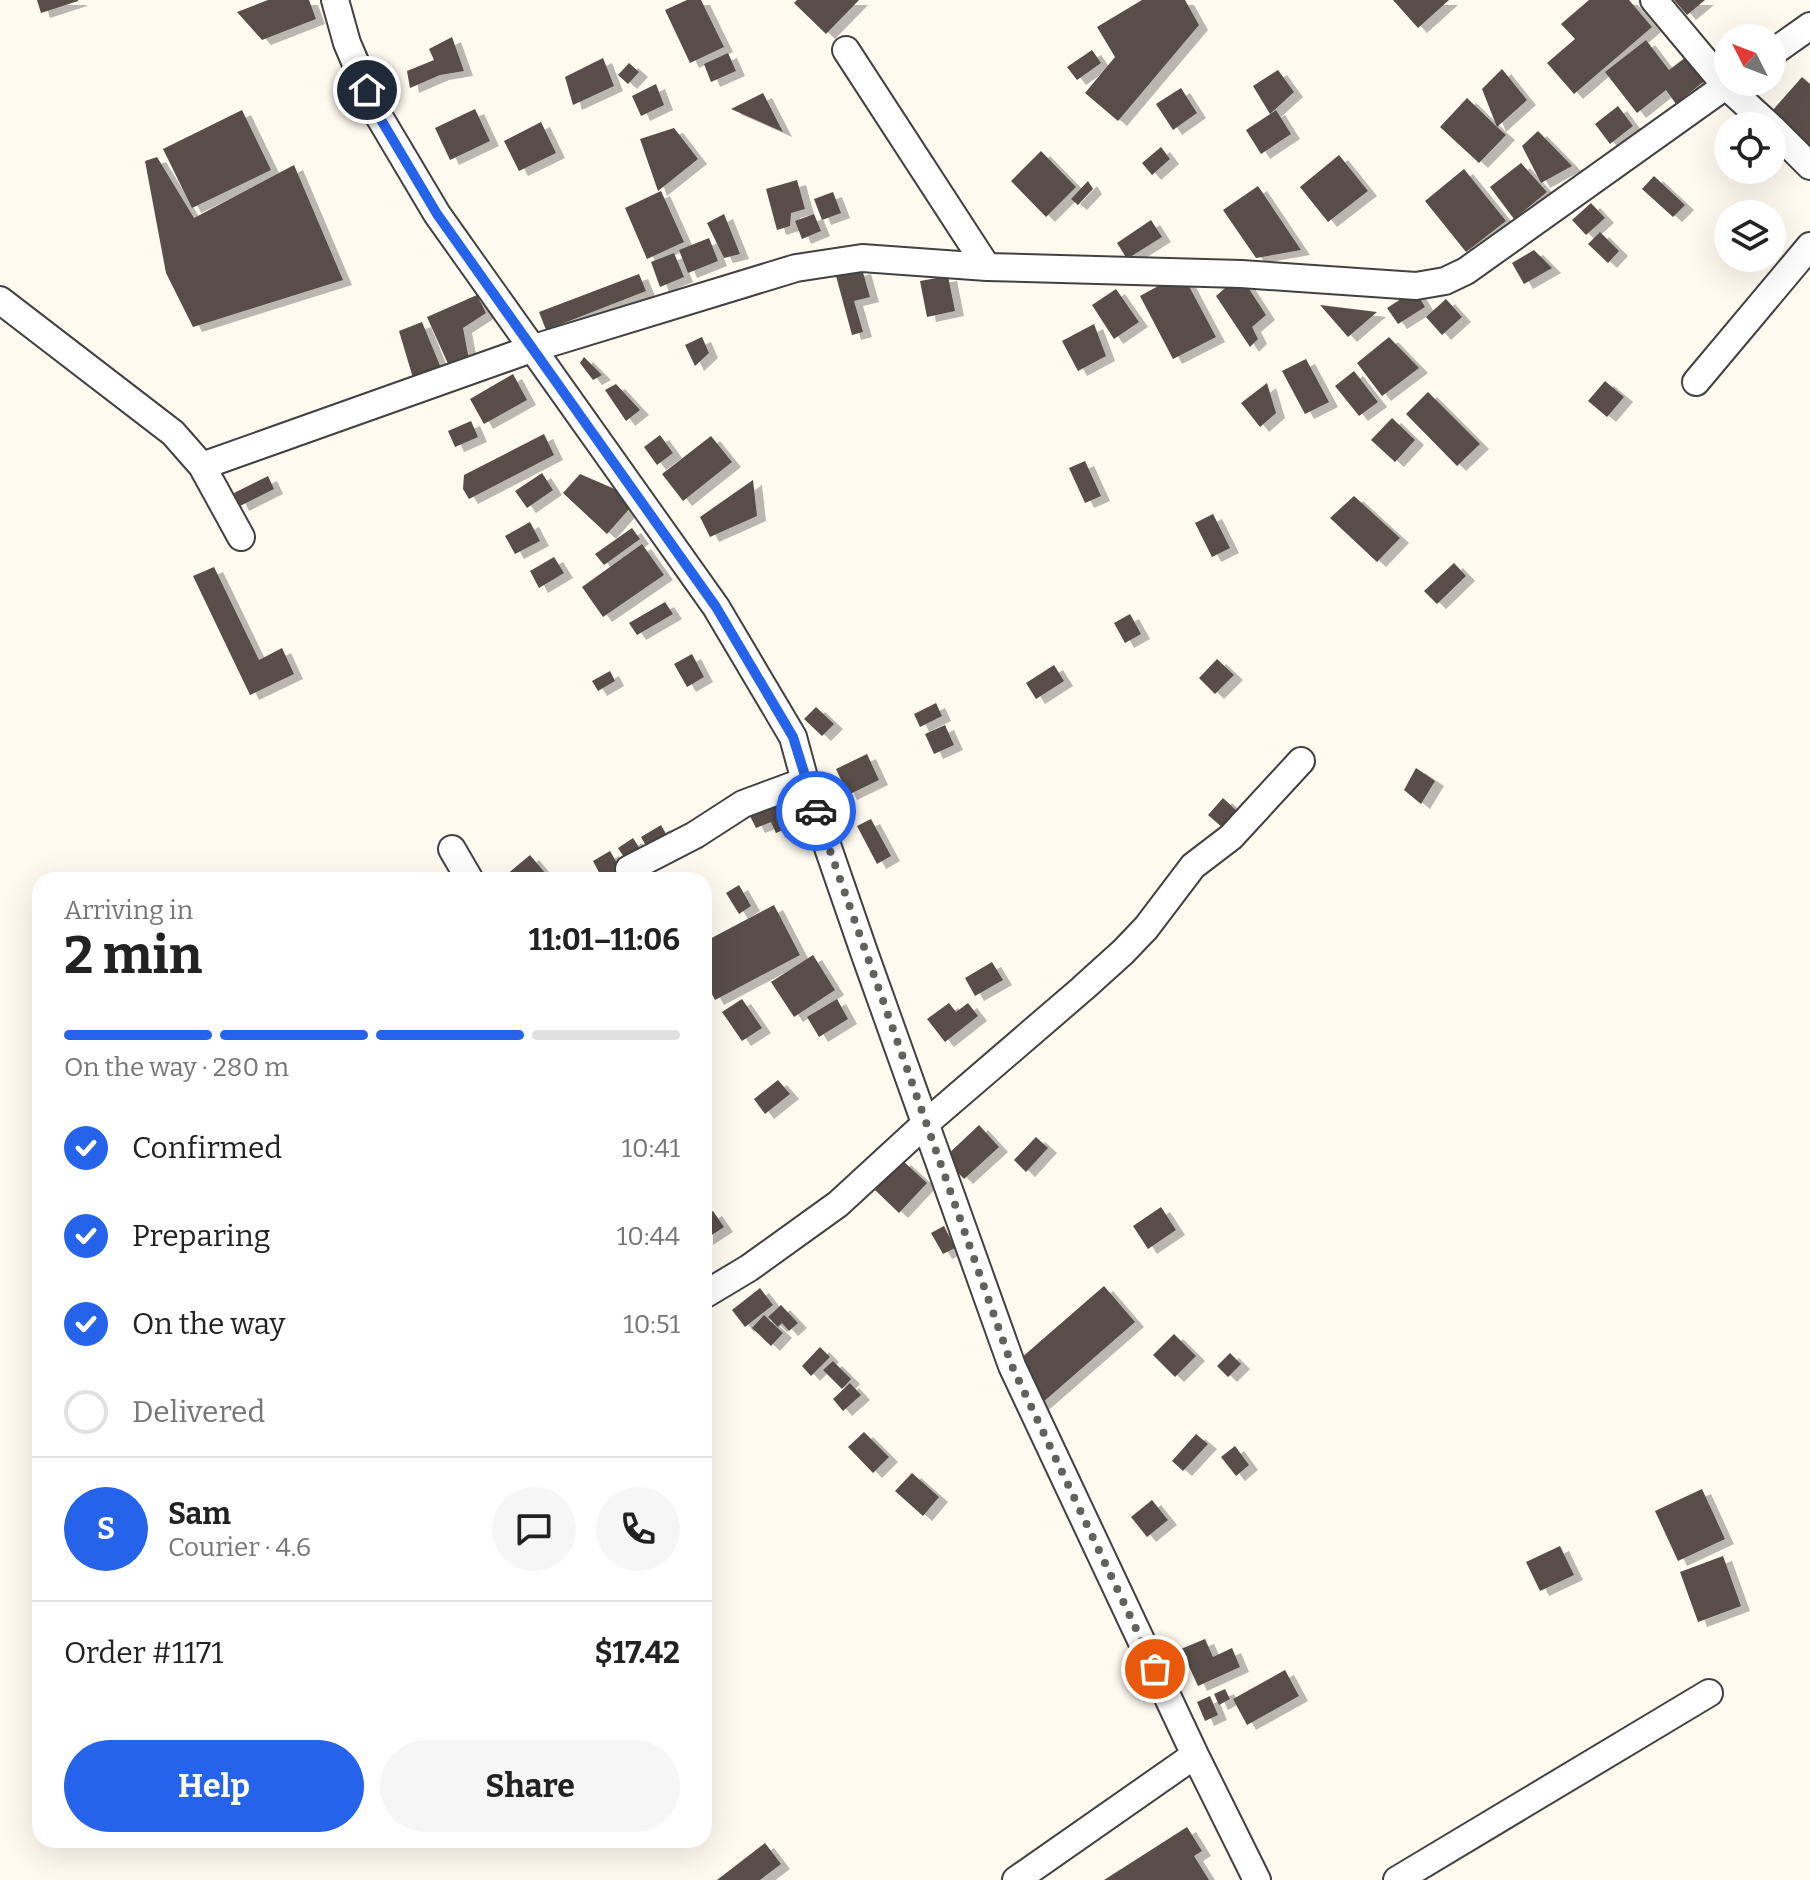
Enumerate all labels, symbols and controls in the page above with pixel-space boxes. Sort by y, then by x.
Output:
north arrow [1714,24,1786,96]
map controls [1714,24,1786,272]
pin [333,56,401,124]
icon: home [345,68,389,112]
button: locate [1714,112,1786,184]
button: layers [1714,200,1786,272]
courier [776,771,856,851]
icon: car [794,789,838,833]
text: Arriving in [64,895,193,926]
text: 11:01–11:06 [529,922,680,958]
text: 2 min [64,924,202,987]
text: On the way · 280 m [64,1052,289,1083]
icon: check [64,1126,108,1170]
text: Confirmed [132,1130,282,1166]
text: 10:41 [622,1133,680,1164]
icon: check [64,1214,108,1258]
text: Preparing [132,1218,270,1254]
text: 10:44 [617,1221,680,1252]
icon: check [64,1302,108,1346]
text: On the way [132,1306,285,1342]
text: 10:51 [623,1309,680,1340]
text: Delivered [132,1394,265,1430]
button: chat [492,1487,576,1571]
button: phone [596,1487,680,1571]
text: Sam [168,1496,231,1532]
text: S [97,1511,115,1547]
text: Courier · 4.6 [168,1532,311,1563]
text: Order #1171 [64,1635,223,1671]
text: $17.42 [594,1635,680,1671]
pin [1121,1635,1189,1703]
icon: bag [1133,1647,1177,1691]
button: Help [64,1740,364,1832]
button: Share [380,1740,680,1832]

